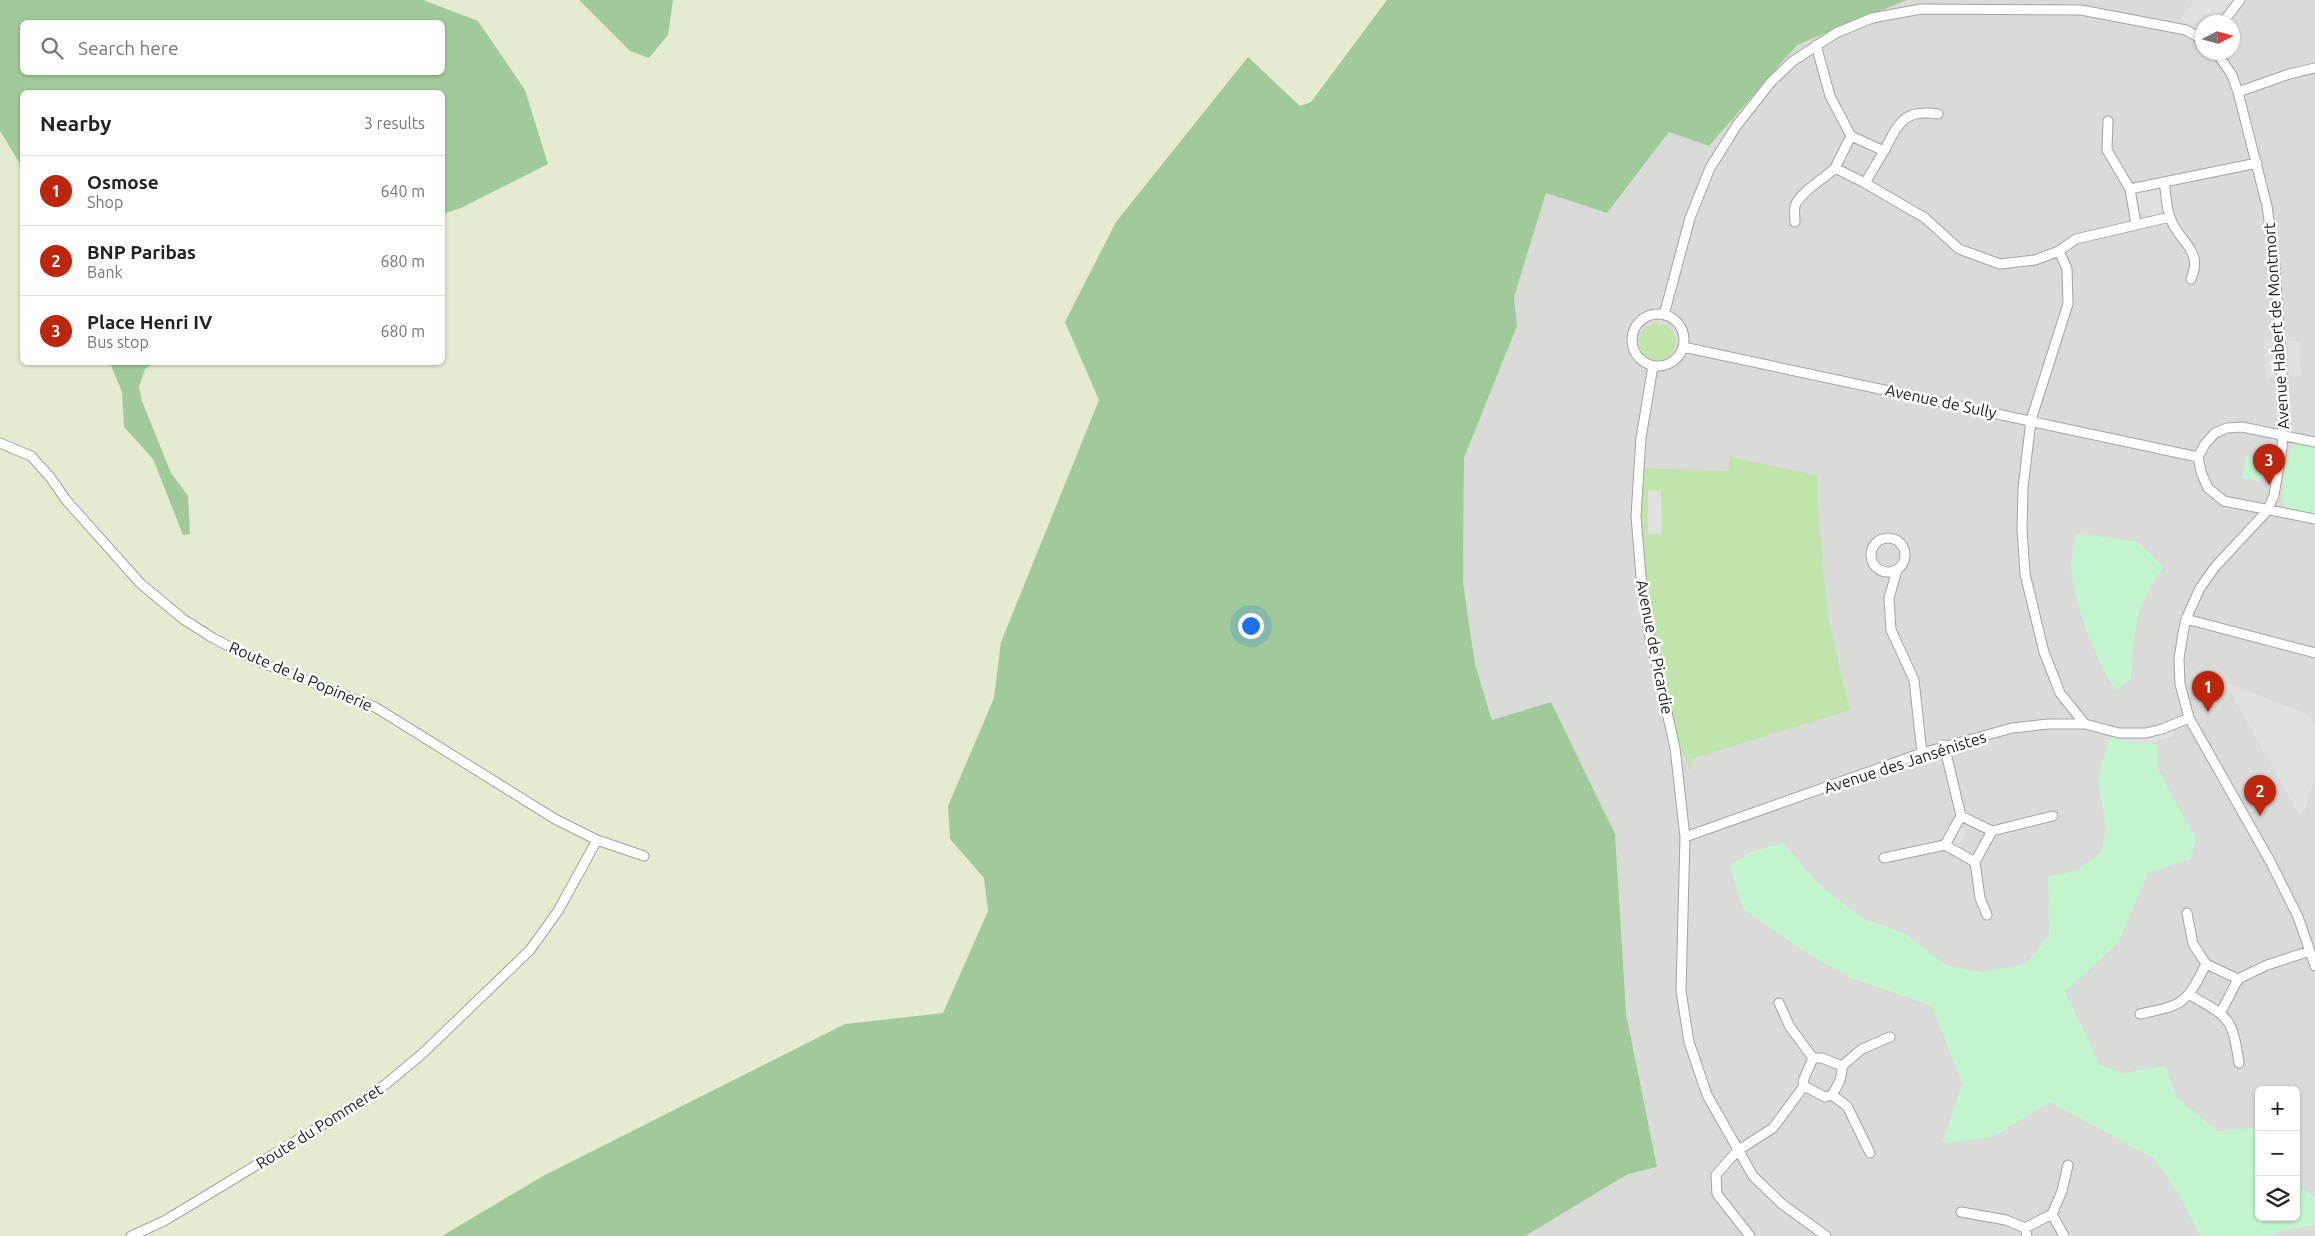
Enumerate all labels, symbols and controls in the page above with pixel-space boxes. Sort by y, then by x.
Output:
north arrow [2195,15,2240,60]
search box [20,20,445,75]
icon: search [38,34,66,62]
text: Search here [78,37,178,59]
text: Nearby [40,111,111,135]
text: 3 results [364,114,425,132]
text: Osmose [87,171,159,193]
text: 1 [51,182,61,200]
text: 640 m [380,182,425,200]
text: Shop [87,193,123,211]
street label: Avenue Habert de Montmort [2260,221,2292,430]
text: BNP Paribas [87,241,196,263]
text: 2 [51,252,61,270]
text: 680 m [380,252,425,270]
text: Bank [87,263,123,281]
text: Place Henri IV [87,311,212,333]
text: 3 [51,322,61,340]
text: 680 m [380,322,425,340]
text: Bus stop [87,333,149,351]
street label: Avenue de Sully [1884,380,1998,422]
pin: 3 [2253,444,2285,485]
street label: Avenue de Picardie [1633,578,1677,716]
your location [1238,613,1264,639]
street label: Route de la Popinerie [227,638,375,714]
pin: 1 [2192,671,2224,712]
street label: Avenue des Jansénistes [1822,727,1988,797]
pin: 2 [2244,775,2276,816]
street label: Route du Pommeret [252,1079,386,1172]
map controls [2255,1086,2300,1221]
button: + [2255,1086,2300,1131]
button: − [2255,1131,2300,1176]
button: layers [2255,1176,2300,1221]

